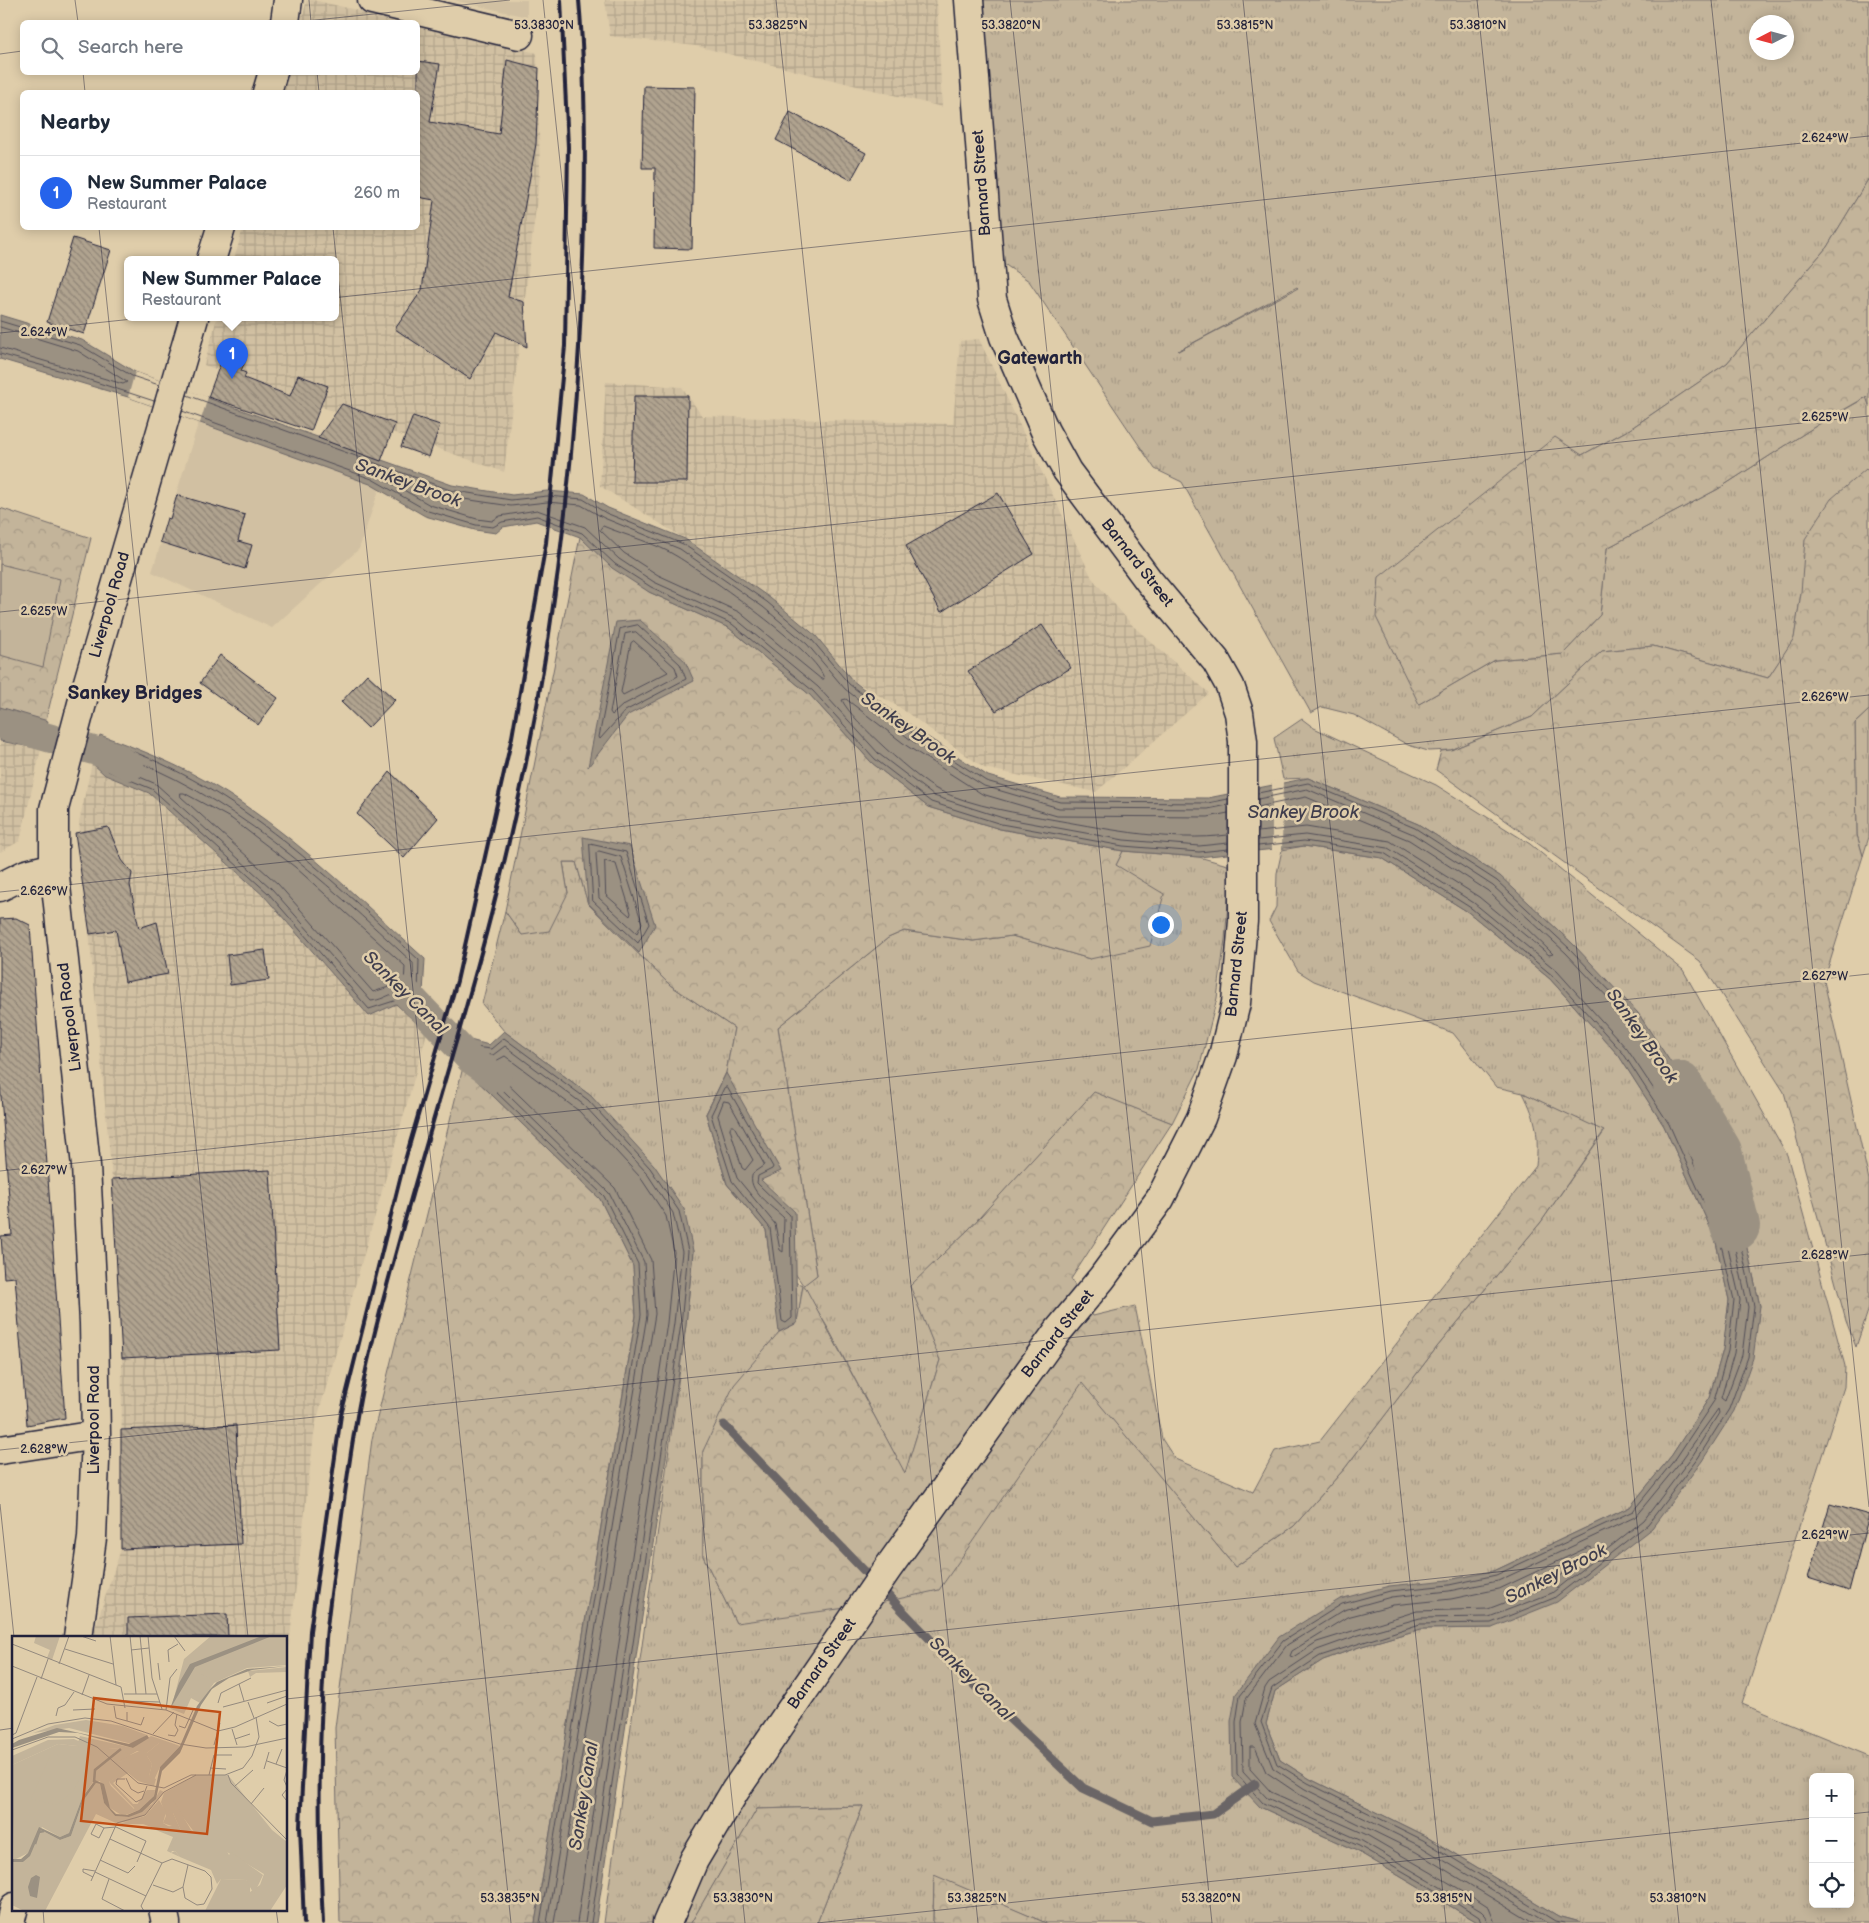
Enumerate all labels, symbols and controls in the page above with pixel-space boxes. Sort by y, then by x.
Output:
north arrow [1749,15,1794,60]
text: 53.3830°N [514,18,574,33]
text: 53.3825°N [748,18,808,33]
text: 53.3820°N [981,18,1041,33]
text: 53.3815°N [1217,18,1273,33]
text: 53.3810°N [1449,18,1507,33]
search box [20,20,420,75]
icon: search [38,34,66,62]
text: Search here [78,36,183,59]
text: Nearby [40,110,110,135]
street label: Barnard Street [969,129,995,237]
text: 2.624°W [1802,131,1849,146]
text: New Summer Palace [87,172,267,195]
text: 1 [53,184,59,203]
text: 260 m [354,184,400,203]
text: Restaurant [87,195,167,214]
popup [124,256,339,321]
text: New Summer Palace [142,268,321,291]
text: Restaurant [142,291,221,310]
text: 2.624°W [21,325,68,340]
pin: 1 [216,338,248,379]
district label: Gatewarth [998,348,1082,369]
text: 2.625°W [1801,410,1849,425]
water label: Sankey Brook [352,454,465,512]
street label: Barnard Street [1097,515,1177,611]
street label: Liverpool Road [86,550,134,660]
text: 2.625°W [20,604,68,619]
district label: Sankey Bridges [68,682,202,705]
water label: Sankey Brook [857,688,960,769]
text: 2.626°W [1801,690,1849,705]
water label: Sankey Brook [1248,802,1360,823]
text: 2.626°W [20,884,68,899]
street label: Barnard Street [1222,910,1252,1018]
your location [1148,912,1174,938]
water label: Sankey Canal [359,947,452,1040]
street label: Liverpool Road [54,962,86,1072]
text: 2.627°W [1802,969,1848,984]
water label: Sankey Brook [1602,985,1683,1088]
text: 2.627°W [21,1163,67,1178]
text: 2.628°W [1801,1248,1849,1263]
street label: Barnard Street [1018,1286,1098,1382]
street label: Liverpool Road [85,1365,104,1475]
text: 2.628°W [20,1442,68,1457]
text: 2.629°W [1801,1528,1849,1543]
water label: Sankey Brook [1502,1539,1611,1609]
street label: Barnard Street [784,1615,860,1713]
water label: Sankey Canal [925,1633,1018,1726]
inset map [12,1636,288,1910]
water label: Sankey Canal [565,1739,603,1852]
map controls [1809,1773,1854,1908]
button: + [1809,1773,1854,1818]
button: − [1809,1818,1854,1863]
button: locate [1809,1863,1854,1908]
text: 53.3835°N [480,1891,540,1906]
text: 53.3830°N [713,1891,773,1906]
text: 53.3825°N [947,1891,1007,1906]
text: 53.3820°N [1181,1891,1241,1906]
text: 53.3815°N [1416,1891,1472,1906]
text: 53.3810°N [1649,1891,1707,1906]

